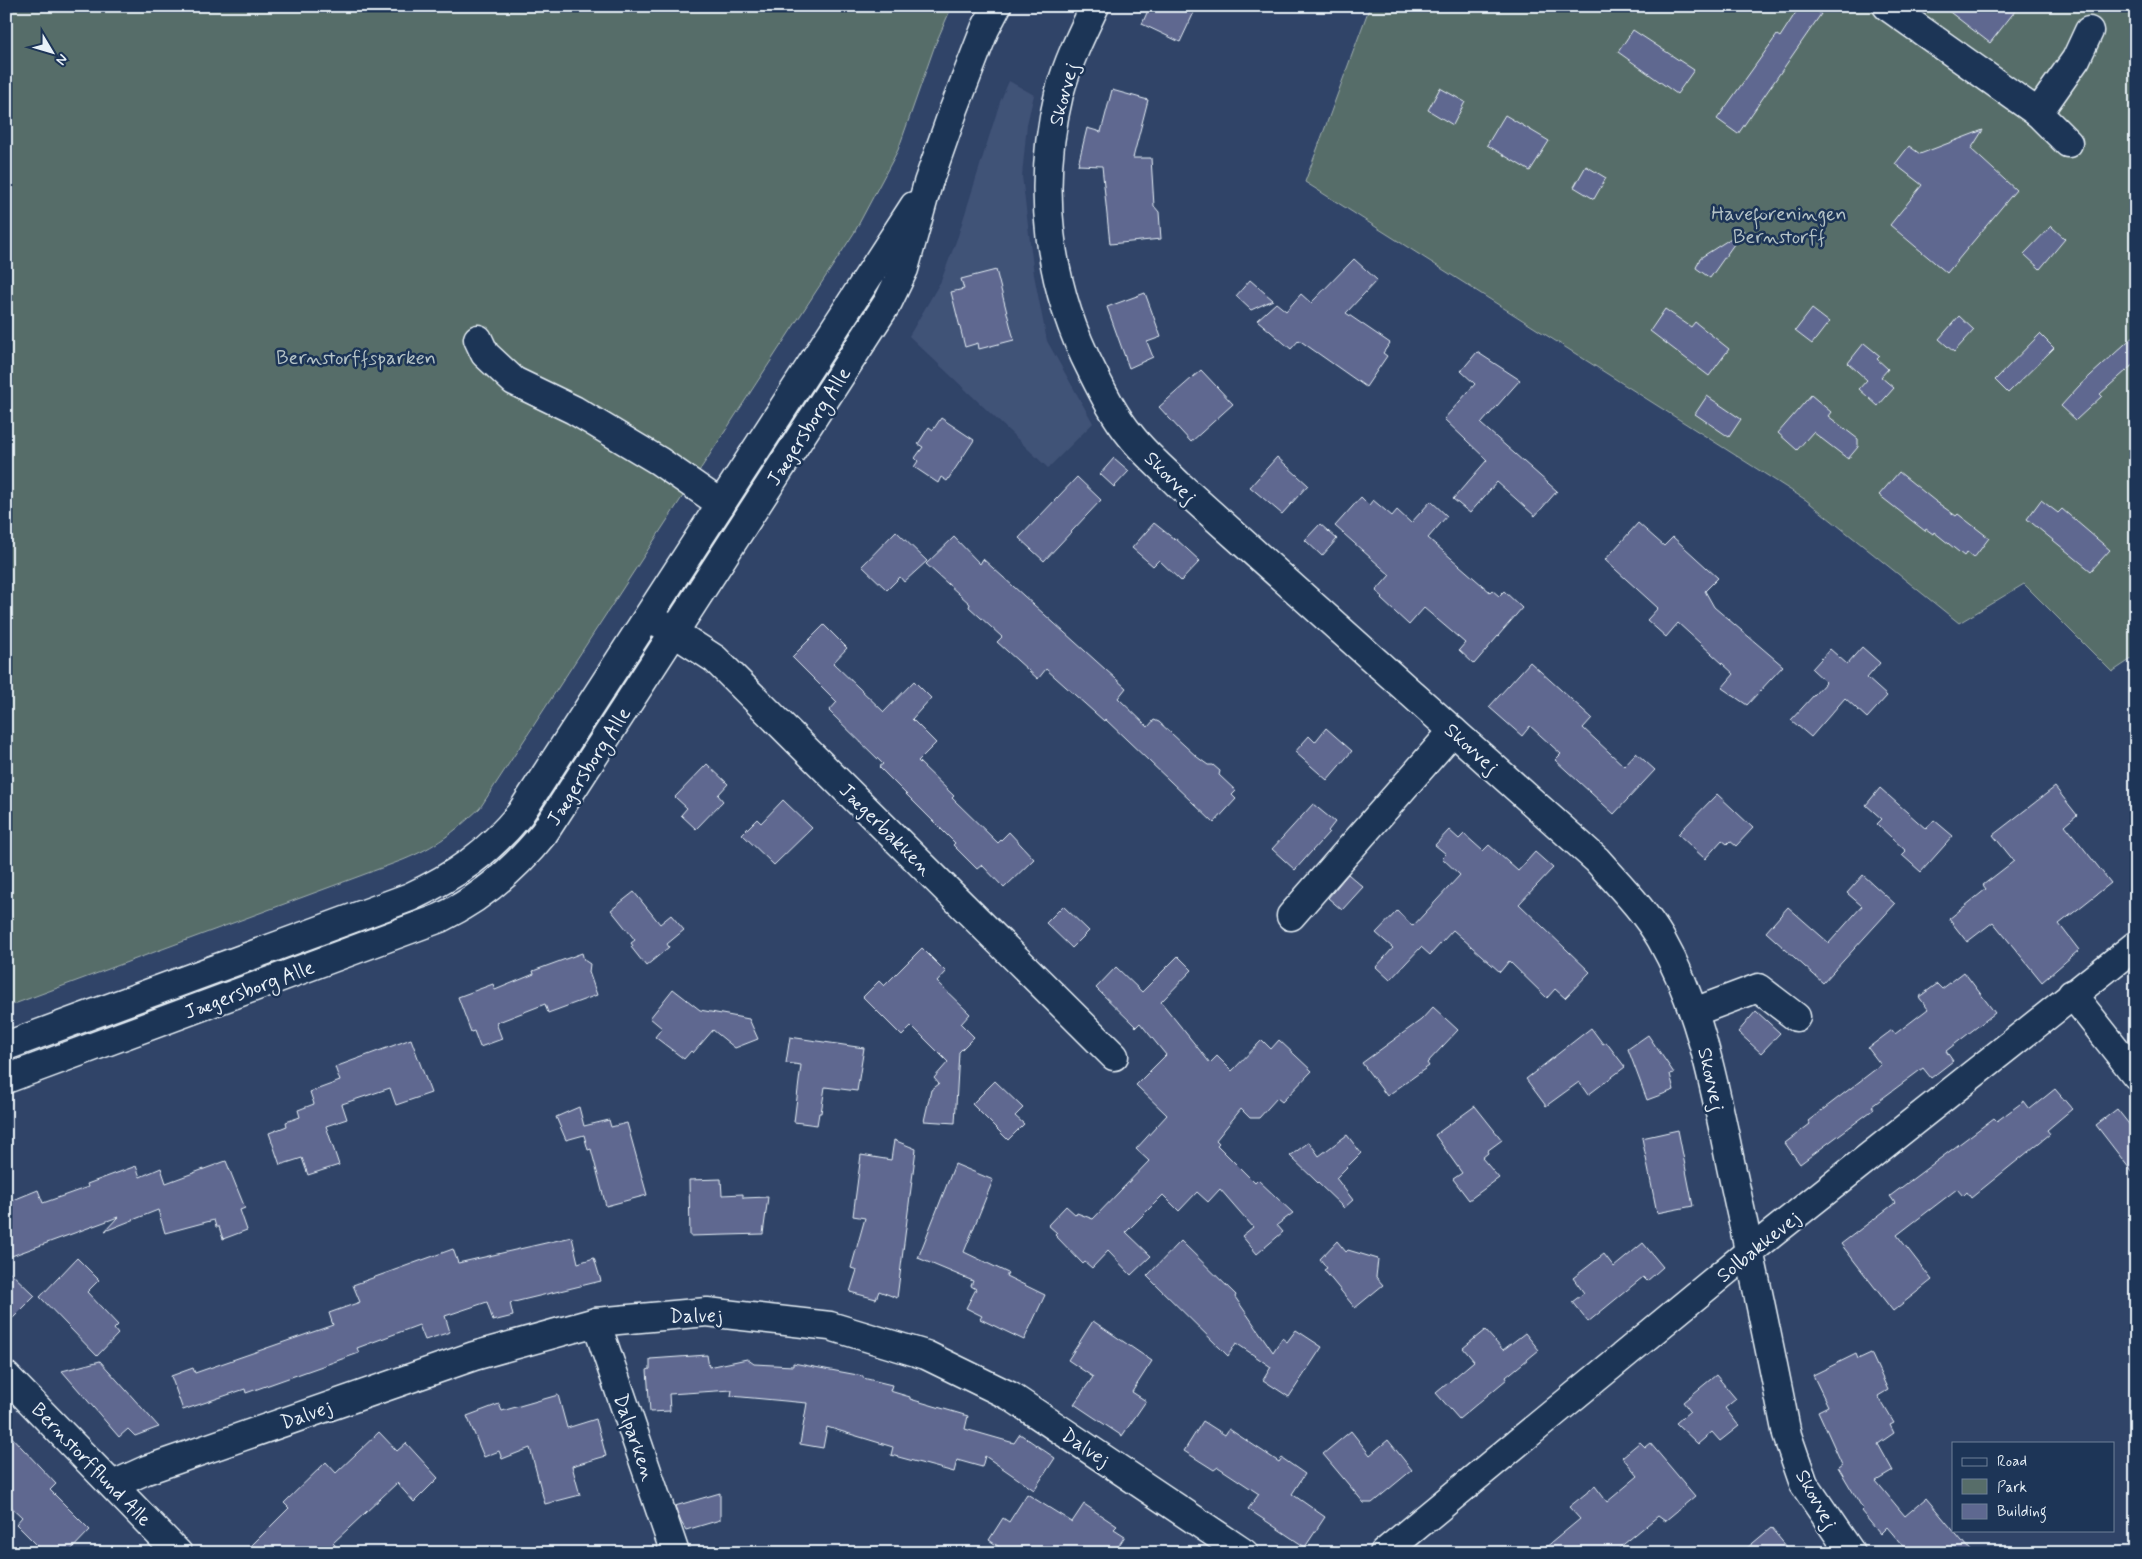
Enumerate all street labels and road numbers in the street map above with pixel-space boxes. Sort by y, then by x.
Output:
street label: Skovvej [1043,60,1086,129]
street label: Jægersborg Alle [761,362,859,492]
street label: Skovvej [1138,446,1202,510]
street label: Jægersborg Alle [541,702,639,832]
street label: Skovvej [1438,718,1504,781]
street label: Jægerbakken [832,778,938,883]
street label: Jægersborg Alle [181,954,319,1027]
street label: Skovvej [1690,1045,1731,1114]
street label: Solbakkevej [1711,1205,1807,1289]
street label: Dalvej [669,1303,723,1330]
street label: Dalparken [606,1390,661,1485]
street label: Dalvej [277,1394,336,1437]
street label: Bernstorfflund Alle [25,1397,157,1533]
street label: Dalvej [1056,1422,1115,1474]
street label: Skovvej [1788,1465,1843,1534]

